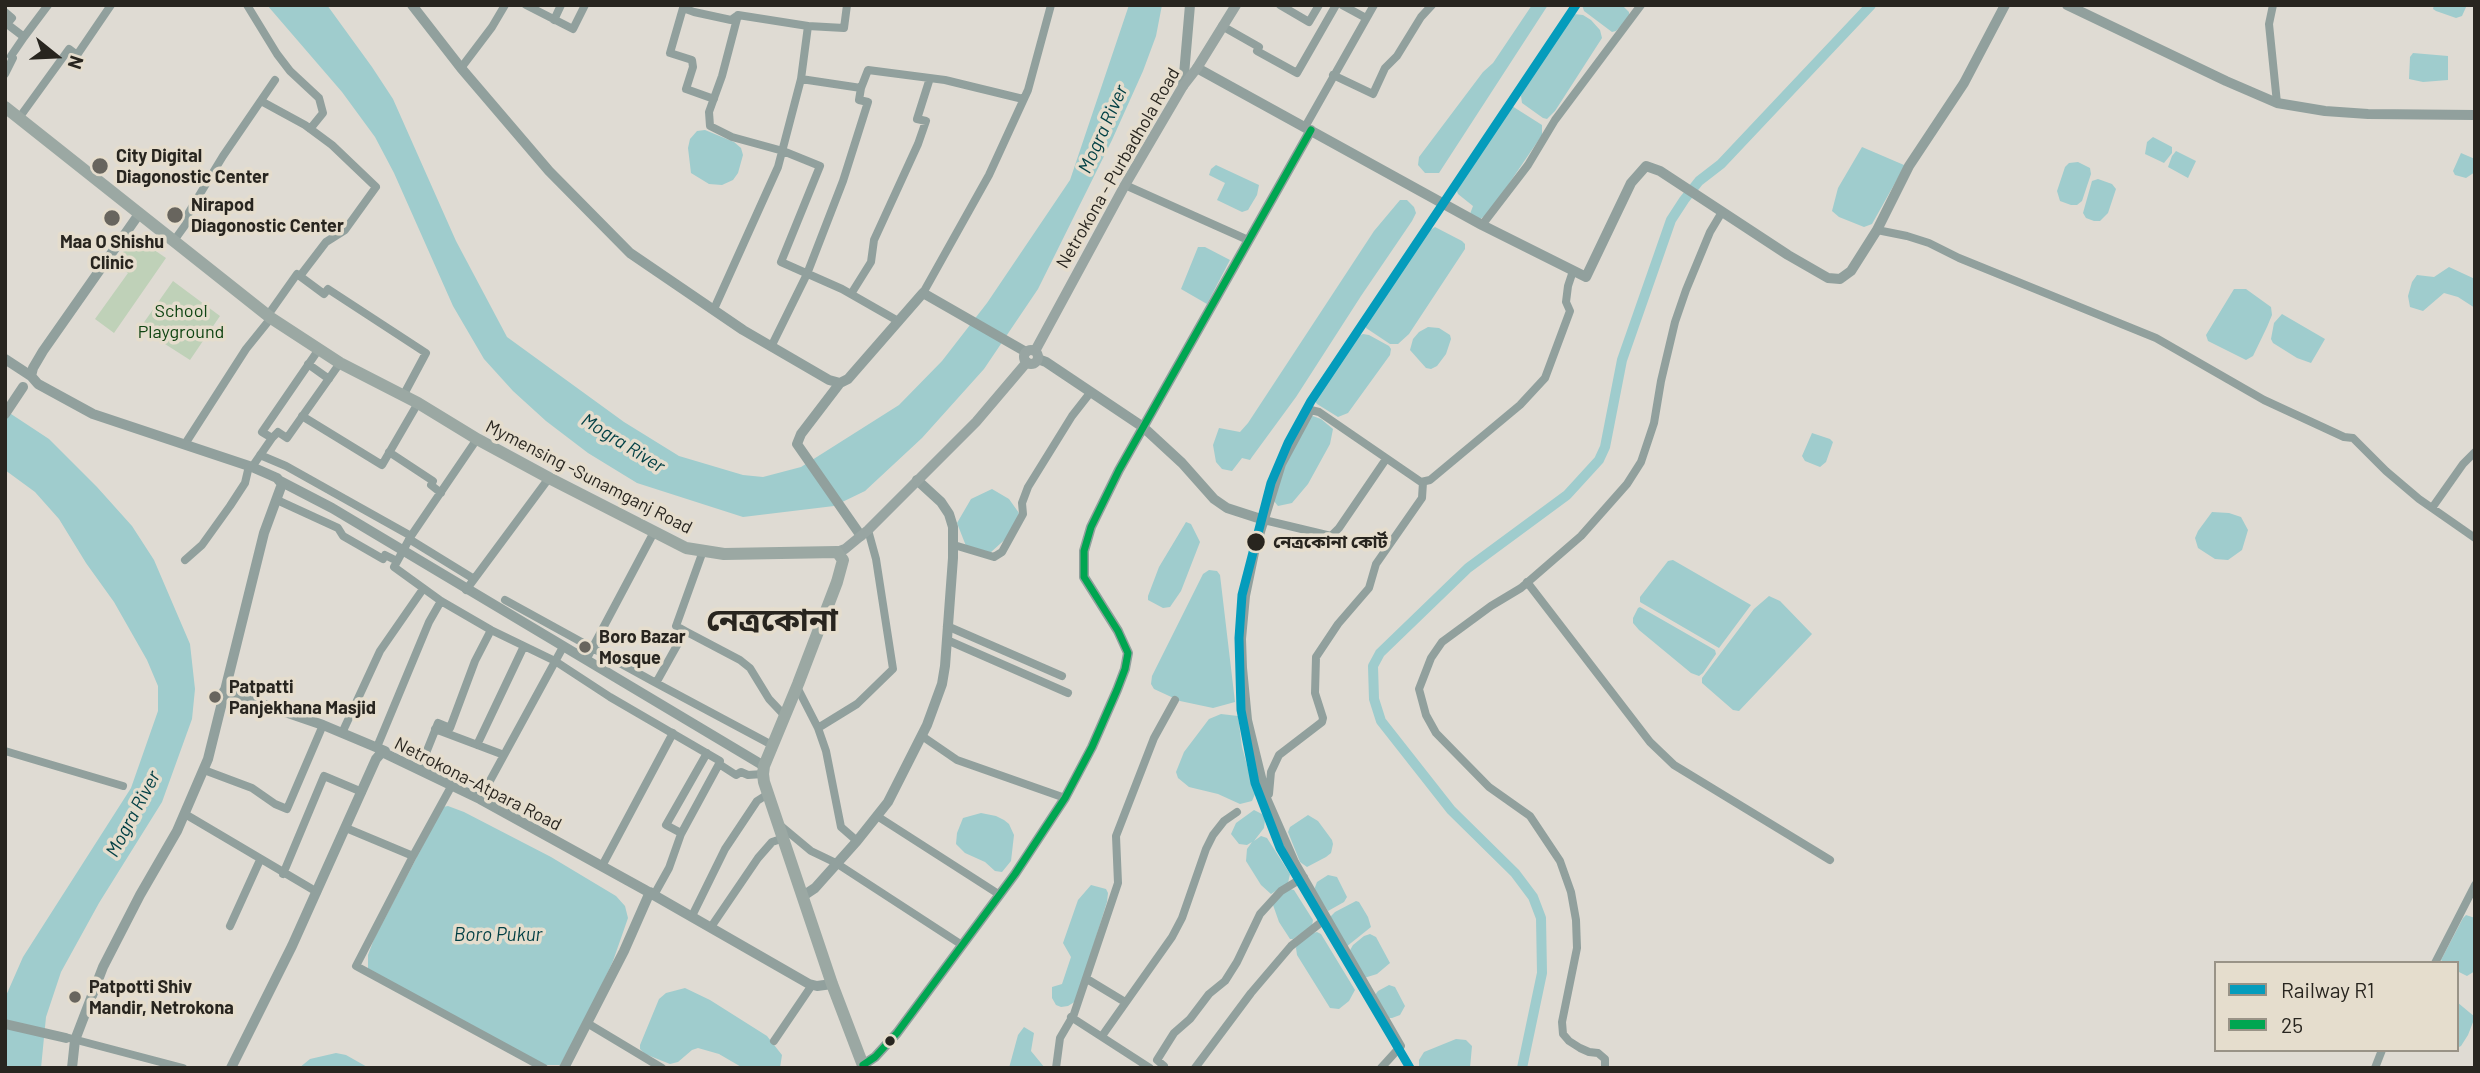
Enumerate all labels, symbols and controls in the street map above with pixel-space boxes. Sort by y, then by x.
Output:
north arrow [21,21,91,91]
text: N [64,53,89,72]
street label: Netrokona - Purbadhola Road [1052,64,1184,272]
water label: Mogra River [1073,81,1133,177]
place label: City Digital Diagonostic Center [116,145,269,188]
marker: City Digital Diagonostic Center [90,156,110,176]
place label: Nirapod Diagonostic Center [191,194,344,236]
marker: Nirapod Diagonostic Center [165,205,185,225]
marker: Maa O Shishu Clinic [102,208,122,228]
place label: Maa O Shishu Clinic [60,231,164,274]
park label: School Playground [138,300,224,342]
water label: Mogra River [577,408,669,478]
street label: Mymensing -Sunamganj Road [482,415,696,539]
marker: নেত্রকোনা কোর্ট [1245,531,1267,553]
place label: নেত্রকোনা কোর্ট [1273,531,1388,553]
district label: নেত্রকোনা [706,601,838,639]
place label: Boro Bazar Mosque [599,626,686,668]
marker: Boro Bazar Mosque [577,639,593,655]
place label: Patpatti Panjekhana Masjid [229,676,376,718]
marker: Patpatti Panjekhana Masjid [207,689,223,705]
street label: Netrokona-Atpara Road [391,733,565,835]
water label: Mogra River [101,767,165,861]
water label: Boro Pukur [454,924,542,946]
legend [2214,961,2459,1052]
place label: Patpotti Shiv Mandir, Netrokona [89,976,234,1018]
text: Railway R1 [2281,977,2374,1002]
marker: Patpotti Shiv Mandir, Netrokona [67,989,83,1005]
text: 25 [2281,1012,2303,1037]
unlabelled marker [883,1034,897,1048]

